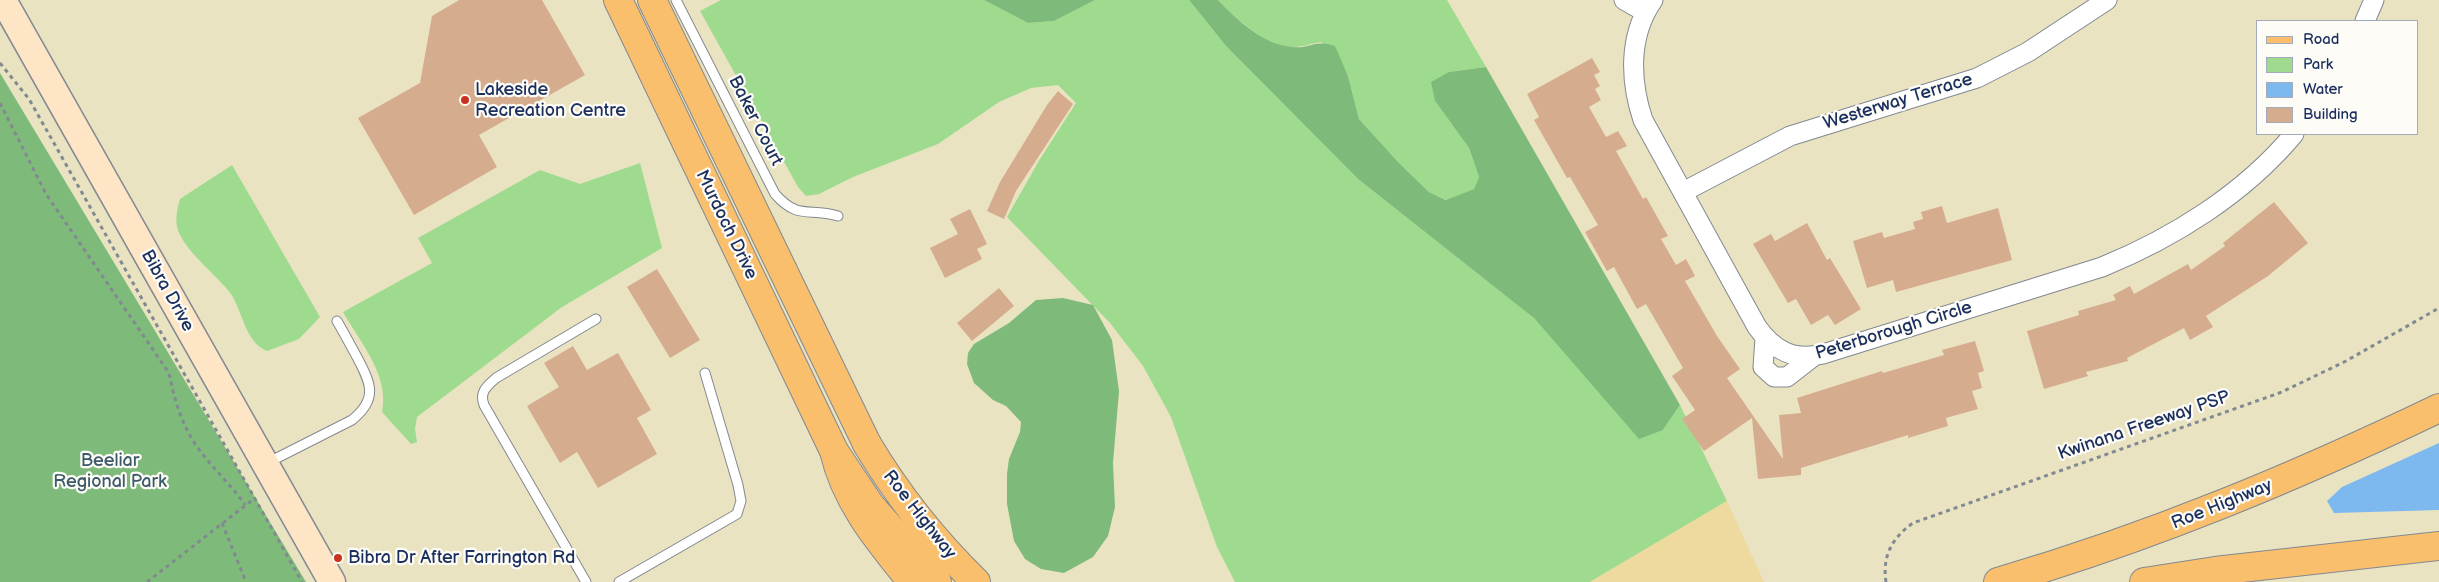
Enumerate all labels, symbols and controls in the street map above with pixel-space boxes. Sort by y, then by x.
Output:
legend [2256,20,2419,135]
text: Road [2303,30,2339,49]
text: Park [2303,55,2333,74]
street label: Westerway Terrace [1821,69,1975,135]
street label: Baker Court [723,72,787,170]
place label: Lakeside Recreation Centre [475,79,626,122]
text: Water [2303,80,2343,99]
marker: Lakeside Recreation Centre [459,94,471,106]
text: Building [2303,105,2358,124]
street label: Murdoch Drive [690,167,762,283]
street label: Bibra Drive [136,246,198,336]
street label: Peterborough Circle [1813,297,1975,365]
street label: Kwinana Freeway PSP [2055,386,2233,466]
park label: Beeliar Regional Park [53,450,167,492]
street label: Roe Highway [878,466,960,564]
street label: Roe Highway [2169,475,2275,535]
place label: Bibra Dr After Farrington Rd [348,547,575,569]
marker: Bibra Dr After Farrington Rd [332,552,344,564]

